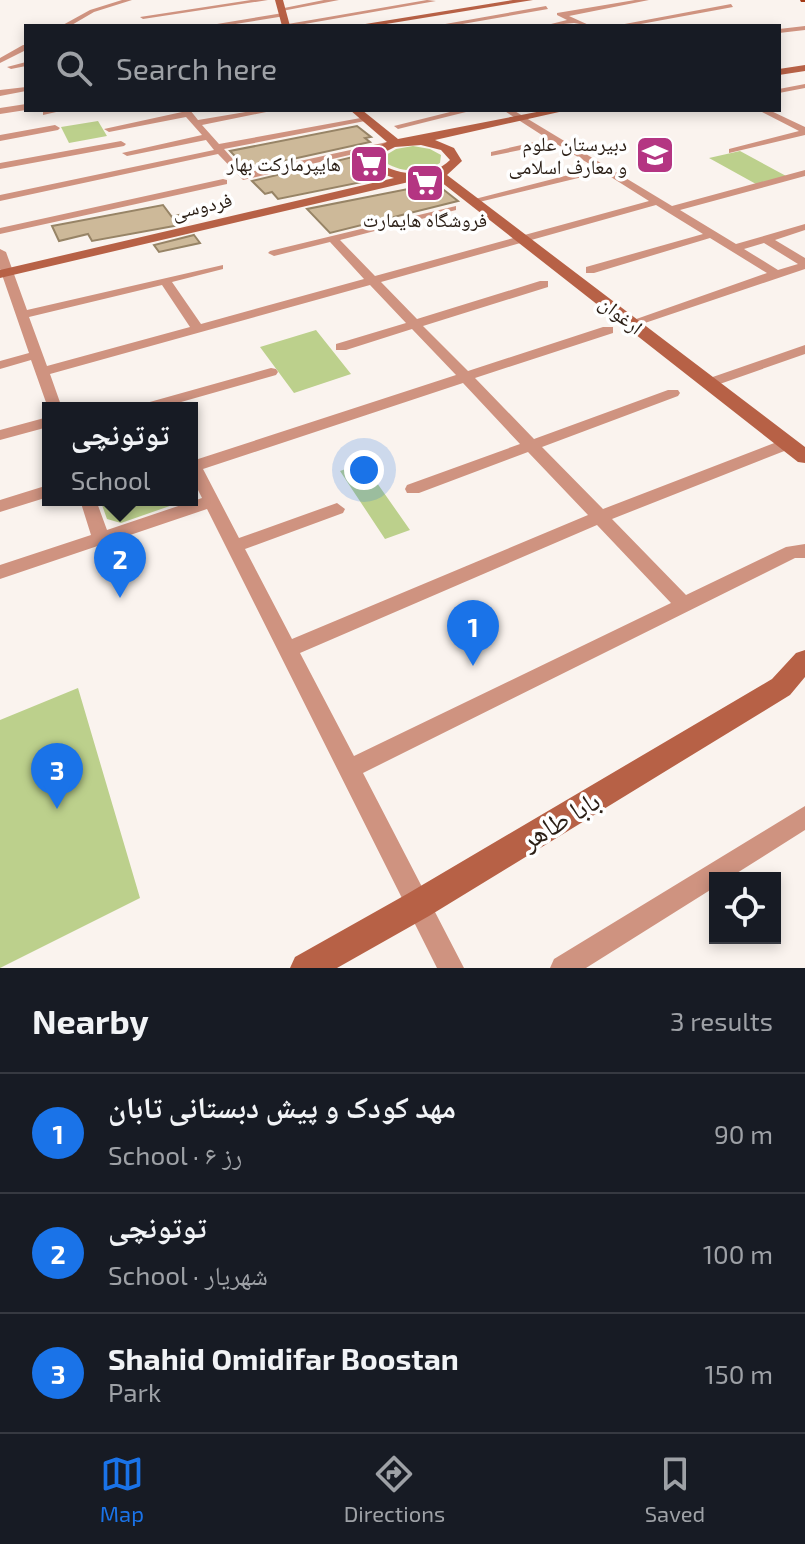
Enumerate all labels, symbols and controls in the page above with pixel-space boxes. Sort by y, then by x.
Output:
search box [24,24,781,112]
icon: search [52,46,96,90]
text: Search here [116,50,277,86]
place label: دبیرستان علوم و معارف اسلامی [509,131,627,179]
school or university icon: دبیرستان علوم و معارف اسلامی [634,134,676,176]
supermarket icon: هایپرمارکت بهار [348,143,390,185]
place label: هایپرمارکت بهار [226,151,341,176]
supermarket icon: فروشگاه هایمارت [404,162,446,204]
street label: فردوسی [169,186,234,225]
place label: فروشگاه هایمارت [363,207,487,231]
street label: ارغوان [595,290,648,339]
popup [42,402,198,506]
text: توتونچی [71,415,169,451]
your location [344,450,384,490]
text: School [71,464,150,495]
pin: 2 [94,532,146,598]
pin: 1 [447,600,499,666]
pin: 3 [31,743,83,809]
street label: بابا طاهر [513,782,605,857]
map controls [709,872,781,944]
button: locate [709,872,781,944]
text: Nearby [32,1000,149,1041]
text: 3 results [670,1005,773,1036]
text: مهد کودک و پیش دبستانی تابان [108,1088,456,1124]
text: 1 [52,1118,64,1149]
text: 90 m [714,1118,773,1149]
text: School · رز ۶ [108,1139,242,1170]
text: توتونچی [108,1208,207,1244]
text: 2 [50,1238,66,1269]
text: 100 m [703,1238,773,1269]
text: School · شهریار [108,1259,268,1290]
text: Shahid Omidifar Boostan [108,1340,459,1376]
text: 3 [51,1358,65,1389]
text: 150 m [704,1358,773,1389]
text: Park [108,1376,161,1407]
tab: Map [100,1452,144,1526]
tab: Directions [344,1452,445,1526]
tab: Saved [645,1452,705,1526]

